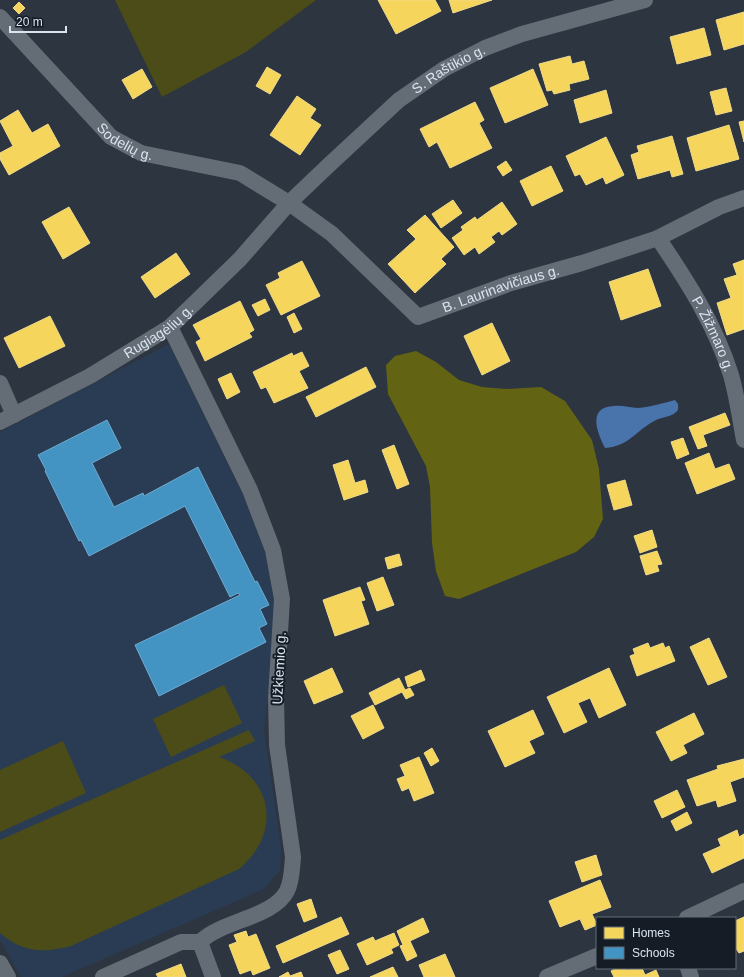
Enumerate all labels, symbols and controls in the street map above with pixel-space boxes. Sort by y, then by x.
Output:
scale bar [10,8,66,34]
text: 20 m [16,15,43,29]
street label: S. Raštikio g. [409,41,488,97]
street label: Sodelių g. [94,119,154,163]
street label: B. Laurinavičiaus g. [440,262,561,315]
street label: P. Žižmaro g. [689,293,737,374]
street label: Rugiagėlių g. [121,301,196,361]
street label: Užkiemio g. [269,631,289,705]
legend [596,917,736,969]
text: Homes [632,926,670,940]
text: Schools [632,946,675,960]

